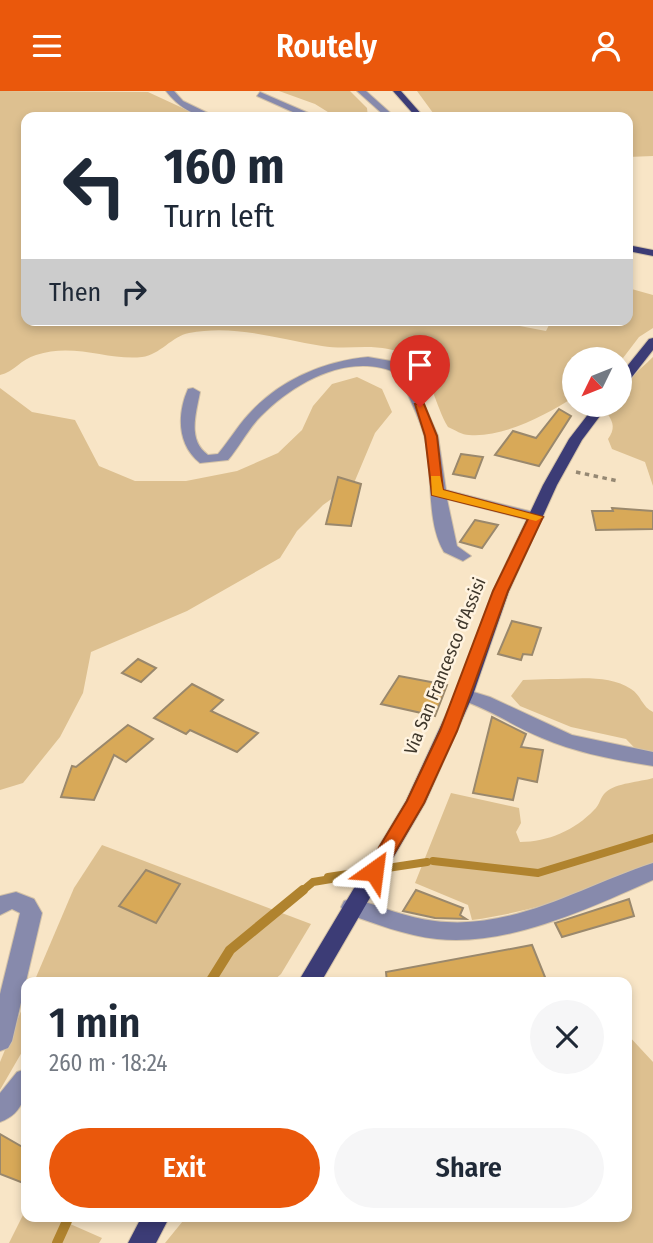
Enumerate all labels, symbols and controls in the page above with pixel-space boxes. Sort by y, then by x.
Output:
icon: menu [28,27,66,65]
text: Routely [276,27,377,65]
icon: person [587,27,625,65]
text: 160 m [164,137,285,196]
icon: left [49,140,140,231]
text: Turn left [164,197,274,235]
icon: right [115,273,153,311]
text: Then [49,277,101,308]
pin [390,335,450,407]
icon: arrive [401,346,439,384]
north arrow [562,347,632,417]
map controls [562,347,632,417]
street label: Via San Francesco d'Assisi [399,574,491,758]
position arrow [337,834,411,908]
text: 1 min [49,998,140,1048]
button: close [530,1000,604,1074]
text: 260 m · 18:24 [49,1049,167,1077]
button: Exit [49,1128,320,1208]
button: Share [334,1128,604,1208]

